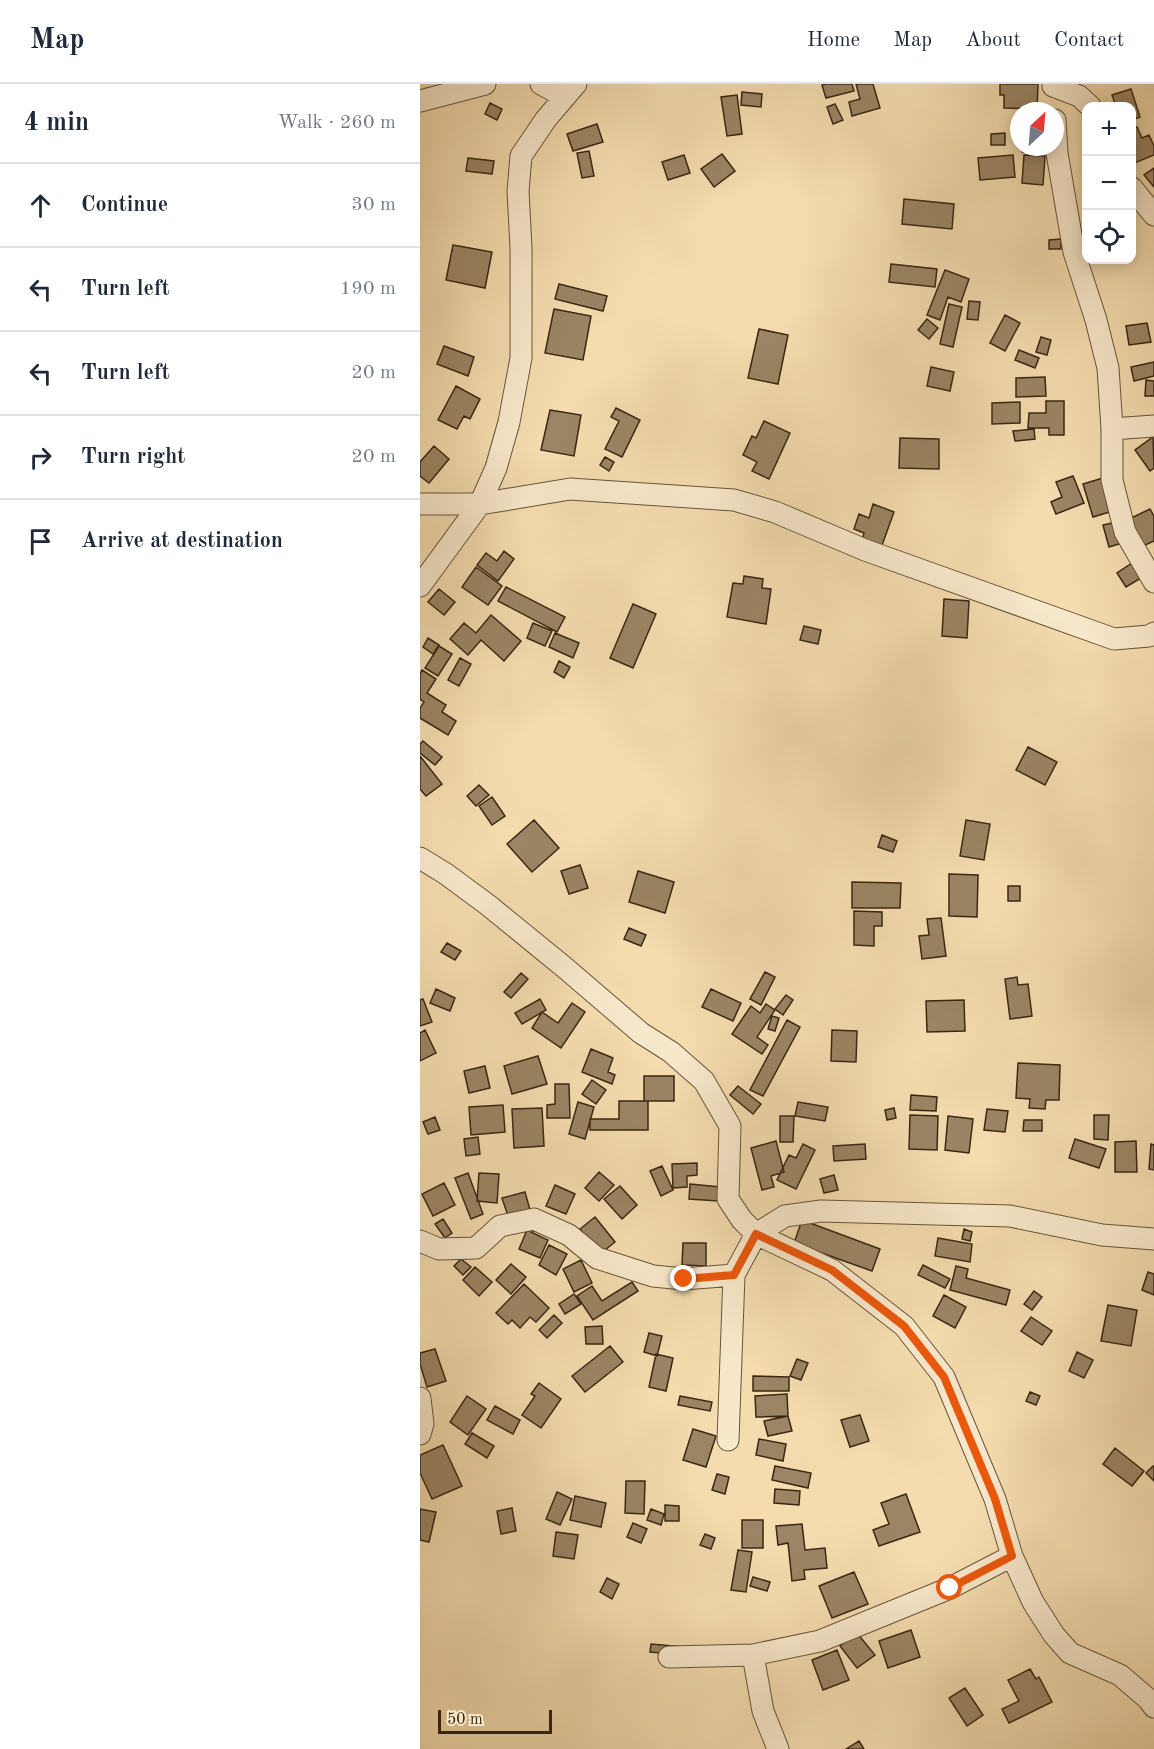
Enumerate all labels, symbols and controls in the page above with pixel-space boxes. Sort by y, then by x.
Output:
text: Map [30,27,84,55]
text: Home [807,30,860,51]
text: Map [893,30,932,51]
text: About [965,30,1021,51]
text: Contact [1054,30,1124,51]
north arrow [1010,102,1064,156]
map controls [1082,102,1136,264]
button: + [1082,102,1136,156]
text: 4 min [24,110,89,136]
text: Walk · 260 m [277,113,396,133]
button: − [1082,156,1136,210]
icon: ahead [24,189,57,222]
text: Continue [81,194,168,216]
text: 30 m [351,195,396,215]
button: locate [1082,210,1136,264]
icon: left [24,273,57,306]
text: Turn left [81,278,170,300]
text: 190 m [340,279,396,299]
icon: left [24,357,57,390]
text: Turn left [81,362,170,384]
text: 20 m [351,363,396,383]
icon: right [24,441,57,474]
text: Turn right [81,446,185,468]
text: 20 m [351,447,396,467]
icon: arrive [24,525,57,558]
text: Arrive at destination [81,530,283,552]
route end [670,1265,696,1291]
route start [936,1574,962,1600]
scale bar [438,1707,552,1734]
text: 50 m [447,1712,483,1728]

